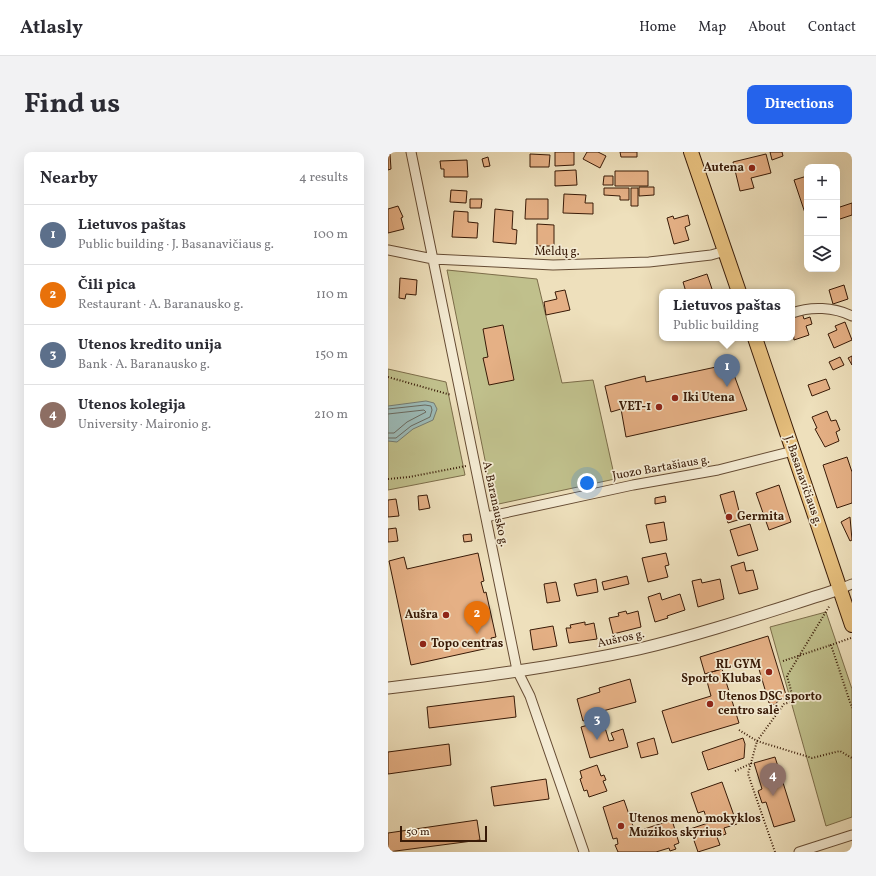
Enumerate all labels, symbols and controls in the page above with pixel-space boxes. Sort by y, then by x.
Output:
text: Atlasly [20,15,83,41]
text: Home [639,18,676,37]
text: Map [698,18,726,37]
text: About [748,18,786,37]
text: Contact [808,18,856,37]
text: Find us [24,85,120,124]
button: Directions [747,85,852,124]
place label: Autena [703,160,744,176]
marker: Autena [747,163,757,173]
map controls [804,164,840,272]
button: + [804,164,840,200]
text: Nearby [40,167,98,190]
text: 4 results [299,169,348,187]
button: − [804,200,840,236]
text: Lietuvos paštas [78,215,186,236]
text: 1 [50,226,56,244]
text: 100 m [313,226,348,244]
text: Public building · J. Basanavičiaus g. [78,236,274,254]
button: layers [804,236,840,272]
street label: Meldų g. [534,244,580,260]
text: Čili pica [78,275,136,296]
text: 2 [50,286,56,304]
text: 110 m [316,286,348,304]
popup [659,289,795,341]
text: Restaurant · A. Baranausko g. [78,296,243,314]
text: Lietuvos paštas [673,296,781,317]
text: Public building [673,317,759,335]
text: Utenos kredito unija [78,335,222,356]
text: 3 [50,346,56,364]
text: 150 m [315,346,348,364]
pin: 1 [714,354,740,387]
text: Bank · A. Baranausko g. [78,356,210,374]
place label: Iki Utena [683,390,735,406]
marker: Iki Utena [670,393,680,403]
text: Utenos kolegija [78,395,186,416]
place label: VET-1 [619,399,651,415]
marker: VET-1 [654,402,664,412]
text: 4 [49,406,57,424]
text: 210 m [314,406,348,424]
text: University · Maironio g. [78,416,211,434]
street label: J. Basanavičiaus g. [780,434,826,528]
street label: Juozo Bartašiaus g. [611,452,711,484]
street label: A. Baranausko g. [478,460,512,549]
your location [577,473,597,493]
place label: Germita [737,509,785,525]
marker: Germita [724,512,734,522]
pin: 2 [464,601,490,634]
place label: Aušra [405,607,438,623]
marker: Aušra [441,610,451,620]
street label: Aušros g. [596,626,646,652]
place label: Topo centras [431,636,504,652]
marker: Topo centras [418,639,428,649]
place label: RL GYM Sporto Klubas [681,657,761,687]
marker: RL GYM Sporto Klubas [764,667,774,677]
place label: Utenos DSC sporto centro salė [718,689,822,719]
marker: Utenos DSC sporto centro salė [705,699,715,709]
pin: 3 [584,707,610,740]
pin: 4 [760,763,786,796]
place label: Utenos meno mokyklos Muzikos skyrius [629,811,761,841]
marker: Utenos meno mokyklos Muzikos skyrius [616,821,626,831]
scale bar [400,824,487,843]
text: 50 m [406,825,430,840]

